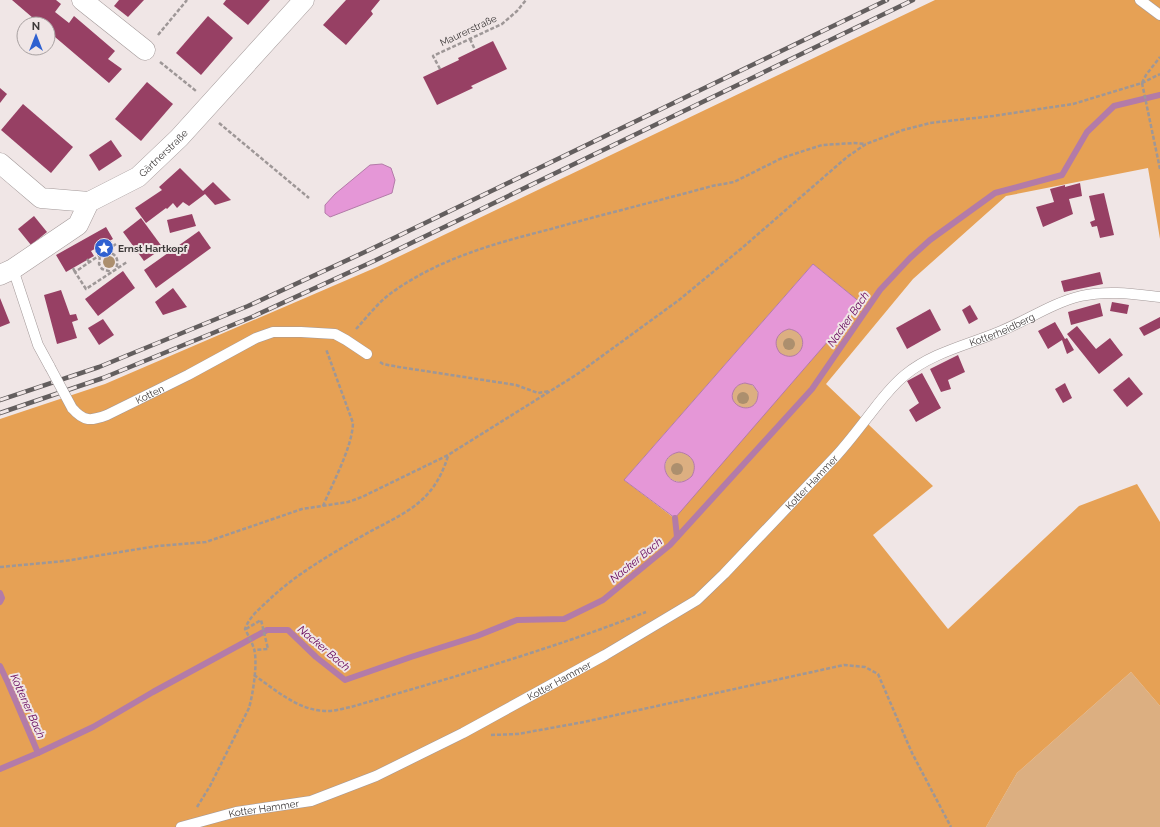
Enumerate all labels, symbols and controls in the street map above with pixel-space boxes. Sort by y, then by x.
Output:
street label: Maurerstraße [438,12,498,48]
north arrow [16,16,56,56]
text: N [32,20,40,33]
street label: Gärtnerstraße [137,127,190,179]
place icon: Ernst Hartkopf [93,237,115,259]
place label: Ernst Hartkopf [118,243,188,254]
water label: Nacker Bach [825,289,872,349]
street label: Kotterheidberg [968,311,1036,348]
street label: Kotten [134,383,166,406]
street label: Kotter Hammer [783,452,840,512]
water label: Nacker Bach [607,535,665,586]
water label: Nacker Bach [295,623,352,674]
street label: Kotter Hammer [525,659,593,703]
water label: Kottener Bach [7,672,48,741]
street label: Kotter Hammer [227,798,300,820]

